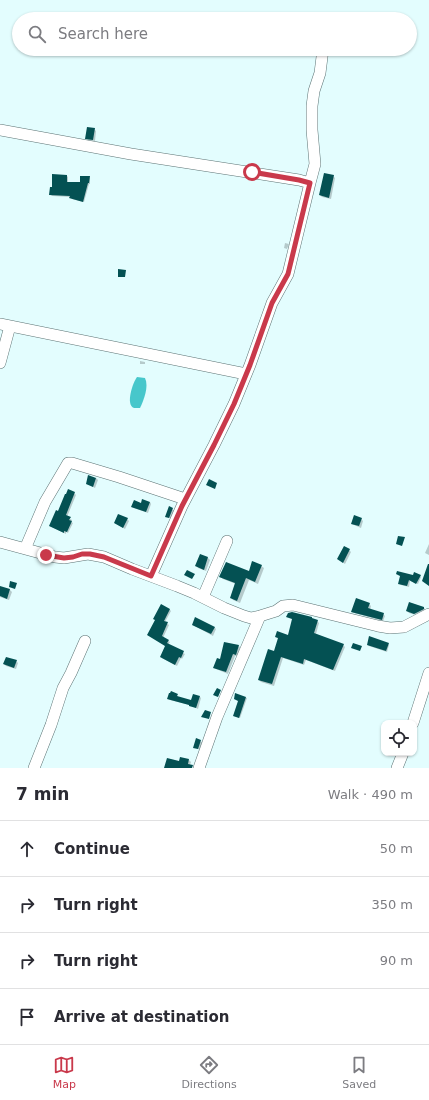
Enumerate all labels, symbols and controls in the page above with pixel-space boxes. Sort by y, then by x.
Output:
search box [12,12,417,56]
icon: search [26,23,48,45]
text: Search here [58,25,148,43]
route start [243,163,261,181]
route end [37,546,55,564]
map controls [381,720,417,756]
button: locate [381,720,417,756]
text: 7 min [16,784,69,804]
text: Walk · 490 m [328,787,413,802]
icon: ahead [16,838,38,860]
text: Continue [54,840,130,858]
text: 50 m [380,841,413,856]
icon: right [16,894,38,916]
text: Turn right [54,896,138,914]
text: 350 m [371,897,413,912]
icon: right [16,950,38,972]
text: Turn right [54,952,138,970]
text: 90 m [380,953,413,968]
icon: arrive [16,1006,38,1028]
text: Arrive at destination [54,1008,229,1026]
tab: Map [53,1054,76,1091]
tab: Directions [181,1054,237,1091]
tab: Saved [342,1054,376,1091]

